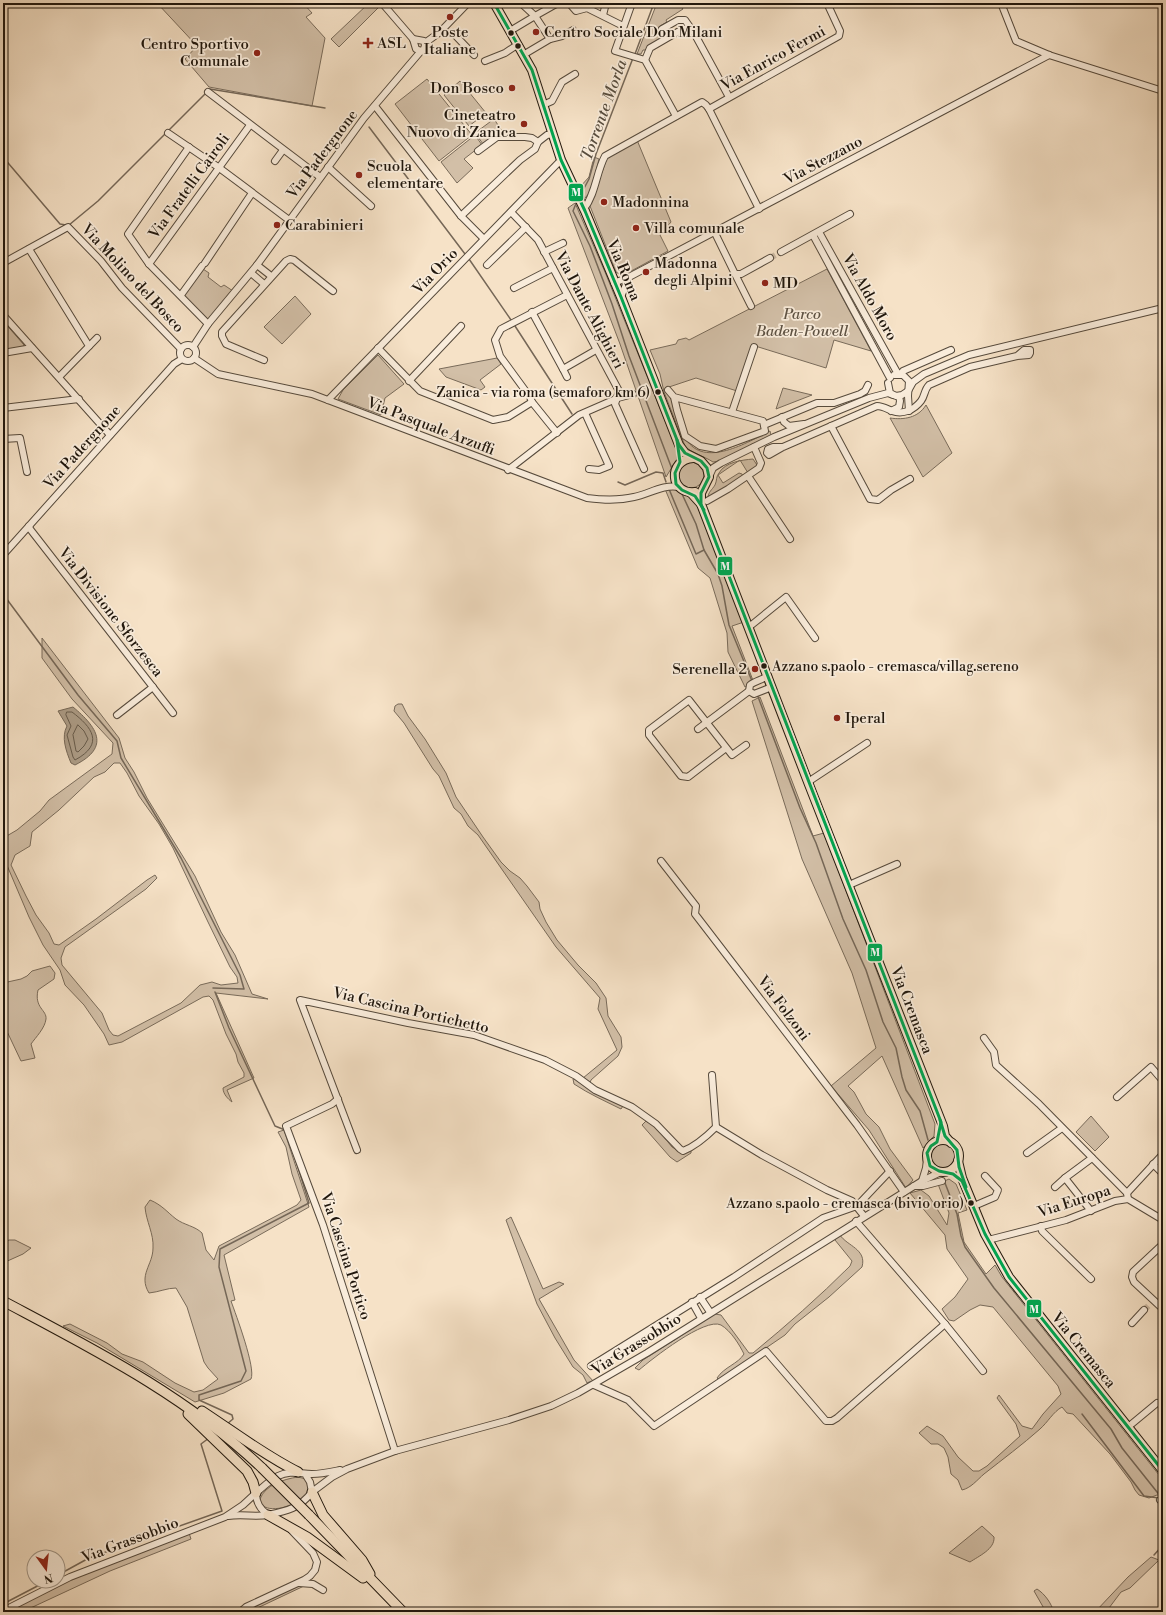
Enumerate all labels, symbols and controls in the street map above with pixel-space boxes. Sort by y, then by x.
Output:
marker: Poste Italiane [445,12,455,22]
street label: Via Enrico Fermi [717,22,829,96]
place label: Poste Italiane [424,23,476,59]
place label: Centro Sociale Don Milani [544,23,723,42]
marker: Centro Sociale Don Milani [531,27,541,37]
unlabelled marker [506,28,516,38]
place label: ASL [376,34,406,53]
place label: Centro Sportivo Comunale [141,35,249,71]
marker: ASL [362,37,374,49]
unlabelled marker [513,41,523,51]
marker: Centro Sportivo Comunale [252,48,262,58]
water label: Torrente Morla [576,57,632,164]
place label: Don Bosco [430,79,504,98]
marker: Don Bosco [507,83,517,93]
street label: Via Padergnone [282,106,362,203]
place label: Cineteatro Nuovo di Zanica [407,106,516,142]
marker: Cineteatro Nuovo di Zanica [519,119,529,129]
street label: Via Fratelli Cairoli [144,130,234,244]
street label: Via Stezzano [780,132,866,190]
place label: Scuola elementare [367,157,443,193]
marker: Scuola elementare [354,170,364,180]
line badge: M [568,183,584,202]
text: M [571,186,582,200]
place label: Madonnina [612,193,690,212]
marker: Madonnina [599,197,609,207]
place label: Carabinieri [285,216,364,235]
street label: Via Molino del Bosco [77,219,188,337]
place label: Villa comunale [643,219,745,238]
marker: Carabinieri [272,220,282,230]
marker: Villa comunale [631,223,641,233]
street label: Via Roma [602,236,645,304]
street label: Via Orio [408,244,462,299]
street label: Via Dante Alighieri [550,247,629,372]
street label: Via Aldo Moro [837,249,901,344]
place label: Madonna degli Alpini [654,254,733,290]
marker: Madonna degli Alpini [641,267,651,277]
place label: MD [773,274,798,293]
marker: MD [760,278,770,288]
park label: Parco Baden-Powell [755,305,848,341]
place label: Zanica - via roma (semaforo km 6) [436,384,650,402]
marker: Zanica - via roma (semaforo km 6) [653,387,663,397]
street label: Via Pasquale Arzuffi [363,393,498,460]
street label: Via Padergnone [39,401,125,494]
street label: Via Divisione Sforzesca [53,543,167,681]
line badge: M [717,556,733,576]
text: M [720,560,731,574]
place label: Azzano s.paolo - cremasca/villag.sereno [771,658,1019,676]
place label: Serenella 2 [672,660,747,679]
marker: Azzano s.paolo - cremasca/villag.sereno [759,661,769,671]
marker: Serenella 2 [750,664,760,674]
place label: Iperal [845,709,886,728]
marker: Iperal [832,713,842,723]
line badge: M [867,943,883,962]
text: M [870,946,881,960]
street label: Via Cremasca [886,963,937,1057]
street label: Via Folzoni [752,971,814,1045]
street label: Via Cascina Portichetto [330,983,491,1038]
street label: Via Europa [1034,1181,1113,1222]
street label: Via Cascina Portico [316,1189,375,1322]
place label: Azzano s.paolo - cremasca (bivio orio) [725,1195,964,1213]
marker: Azzano s.paolo - cremasca (bivio orio) [966,1198,976,1208]
line badge: M [1026,1299,1042,1318]
text: M [1029,1303,1040,1317]
street label: Via Cremasca [1047,1308,1120,1392]
street label: Via Grassobbio [587,1309,685,1380]
street label: Via Grassobbio [78,1513,181,1568]
north arrow [26,1549,66,1589]
text: N [42,1570,54,1586]

